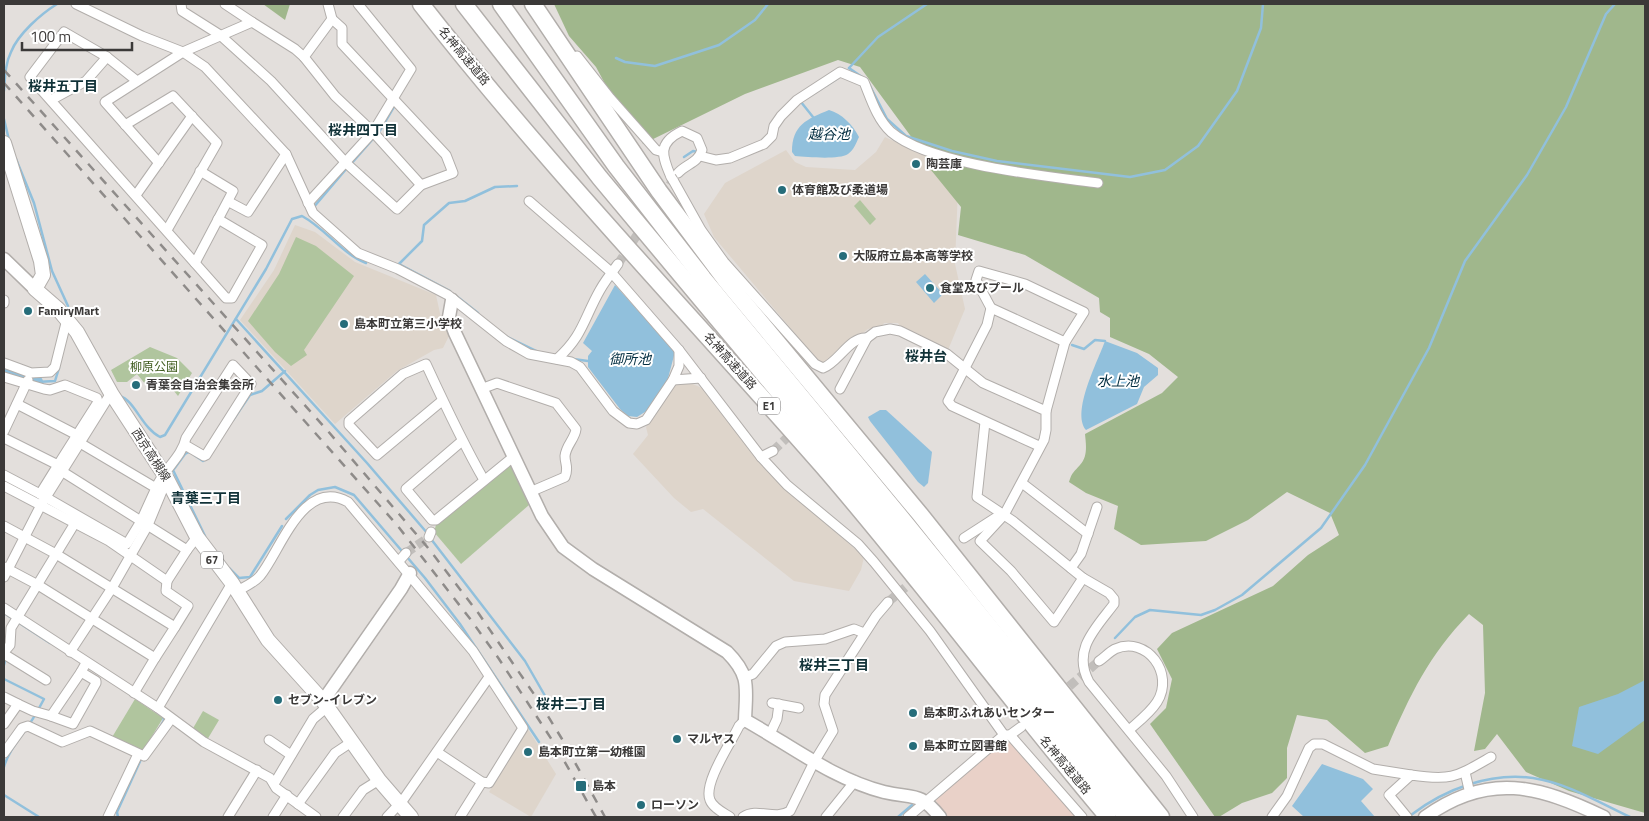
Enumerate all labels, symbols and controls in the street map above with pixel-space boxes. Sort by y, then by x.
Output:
scale bar [22,20,132,52]
street label: 名神高速道路 [434,22,495,89]
text: 100 m [30,25,71,48]
district label: 桜井五丁目 [28,75,98,96]
district label: 桜井四丁目 [328,119,398,140]
water label: 越谷池 [808,123,852,144]
place label: 陶芸庫 [926,154,962,173]
marker: 陶芸庫 [910,158,922,170]
place label: 体育館及び柔道場 [792,180,888,199]
marker: 体育館及び柔道場 [776,184,788,196]
place label: 大阪府立島本高等学校 [853,246,973,265]
marker: 大阪府立島本高等学校 [837,250,849,262]
place label: 食堂及びプール [940,278,1024,297]
marker: 食堂及びプール [924,282,936,294]
place label: FamiryMart [38,301,100,320]
marker: FamiryMart [22,305,34,317]
place label: 島本町立第三小学校 [354,314,462,333]
marker: 島本町立第三小学校 [338,318,350,330]
street label: 名神高速道路 [699,328,762,394]
district label: 桜井台 [905,345,947,366]
water label: 御所池 [609,348,653,369]
park label: 柳原公園 [130,357,178,376]
water label: 水上池 [1097,370,1141,391]
place label: 青葉会自治会集会所 [146,375,254,394]
marker: 青葉会自治会集会所 [130,379,142,391]
road number: E1 [758,398,780,414]
street label: 西京高槻線 [127,424,176,485]
district label: 青葉三丁目 [171,487,241,508]
road number: 67 [201,552,223,568]
district label: 桜井三丁目 [799,654,869,675]
place label: セブン-イレブン [288,690,377,709]
district label: 桜井二丁目 [536,693,606,714]
marker: セブン-イレブン [272,694,284,706]
place label: 島本町ふれあいセンター [923,703,1055,722]
marker: 島本町ふれあいセンター [907,707,919,719]
place label: マルヤス [687,729,735,748]
street label: 名神高速道路 [1035,731,1096,798]
marker: マルヤス [671,733,683,745]
place label: 島本町立図書館 [923,736,1007,755]
marker: 島本町立図書館 [907,740,919,752]
place label: 島本町立第一幼稚園 [538,742,646,761]
marker: 島本町立第一幼稚園 [522,746,534,758]
place label: 島本 [592,776,616,795]
marker: 島本 [574,779,588,793]
place label: ローソン [651,795,699,814]
marker: ローソン [635,799,647,811]

